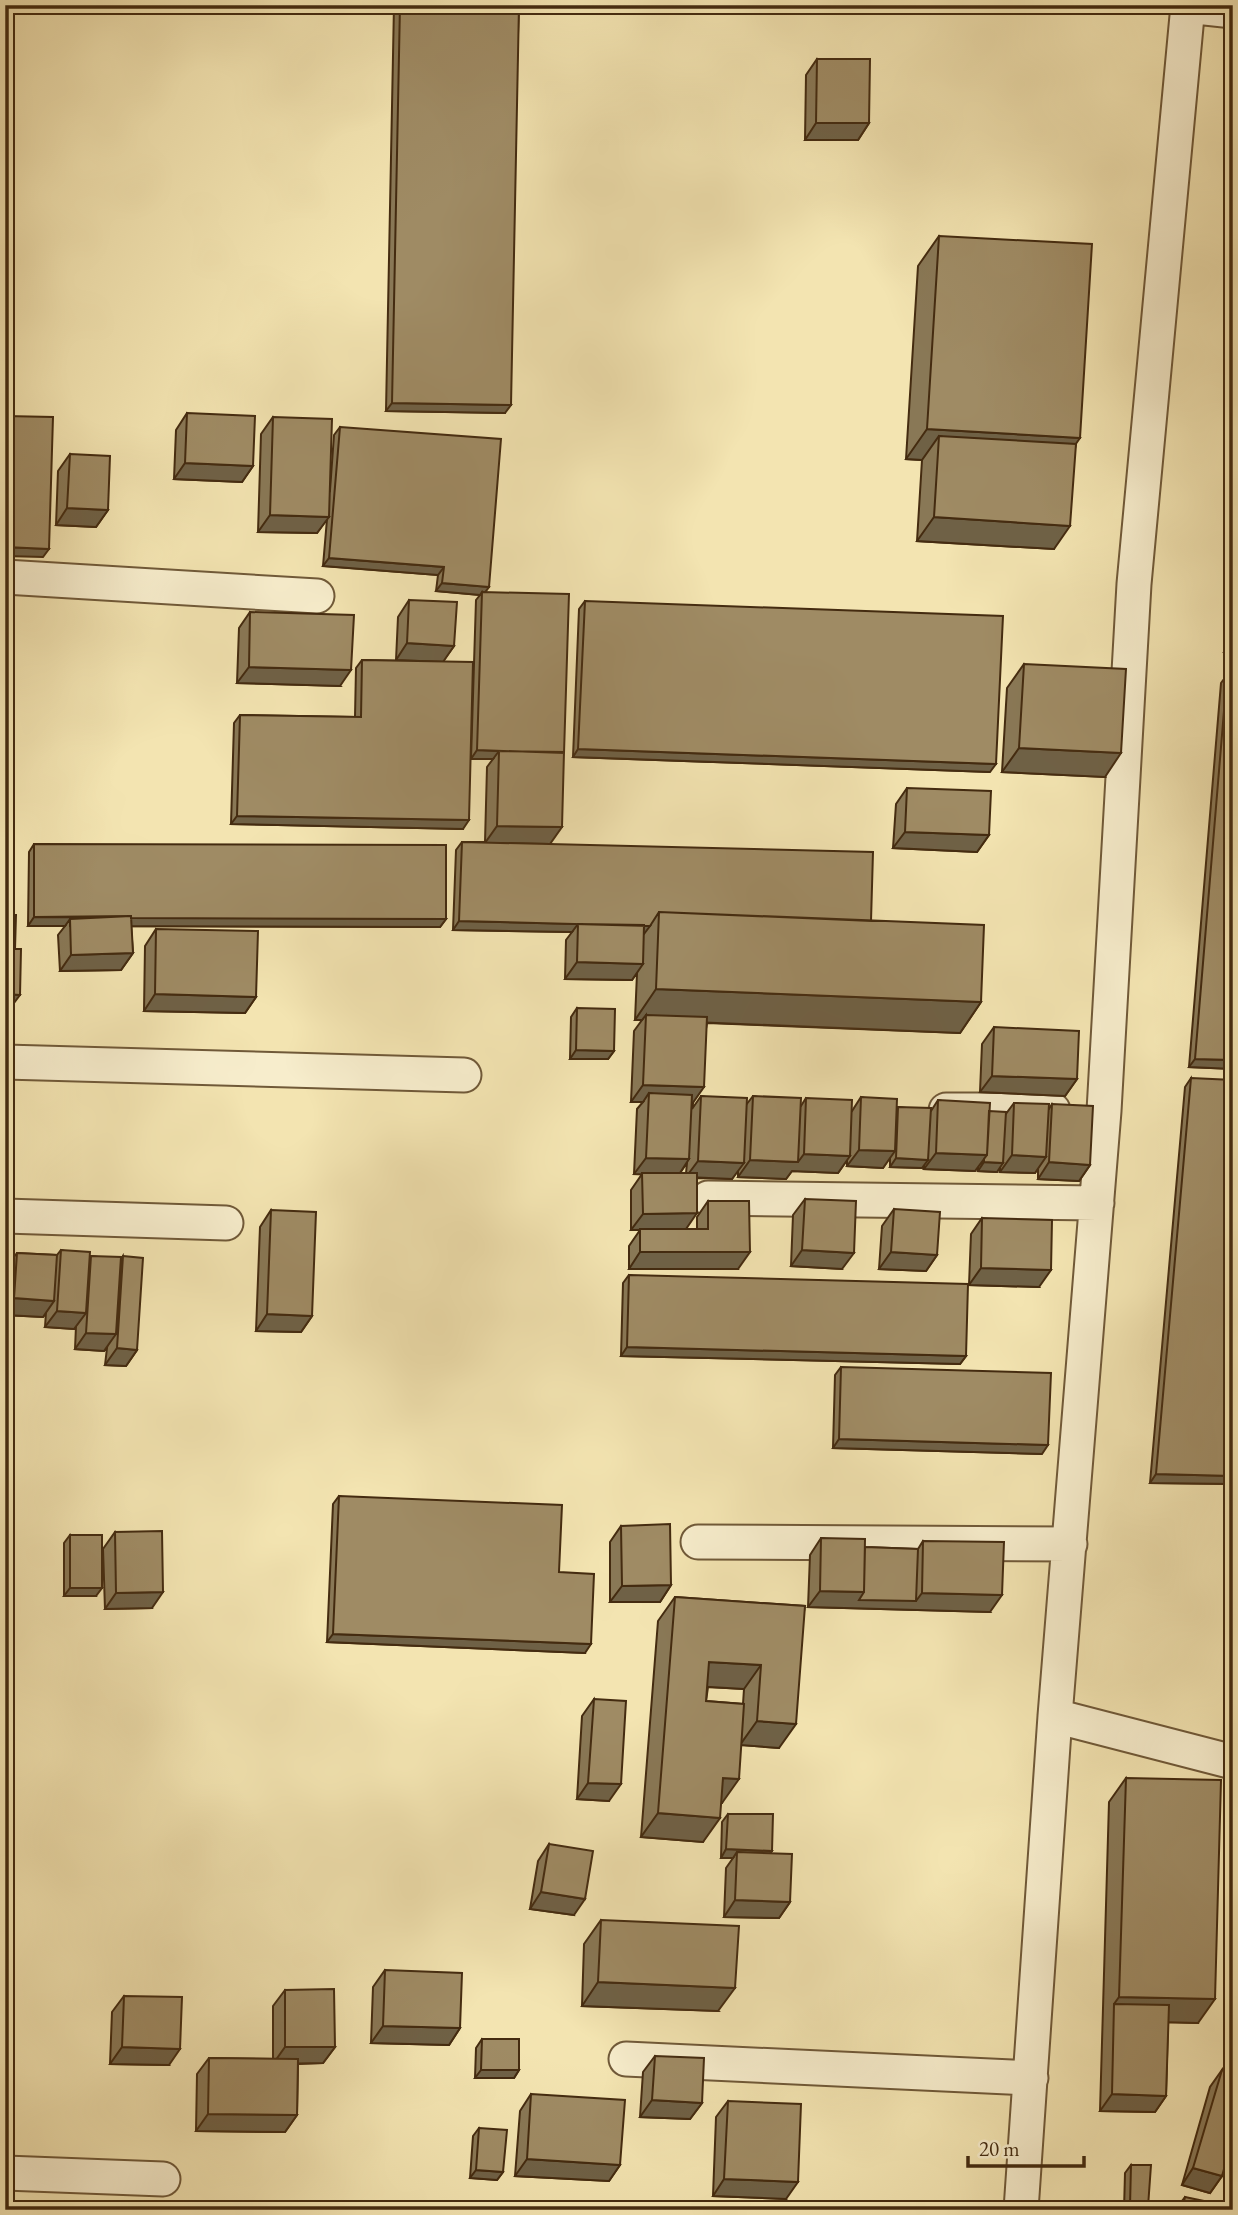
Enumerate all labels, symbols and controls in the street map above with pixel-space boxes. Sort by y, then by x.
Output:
scale bar [968,2124,1084,2168]
text: 20 m [979,2135,1020,2162]

